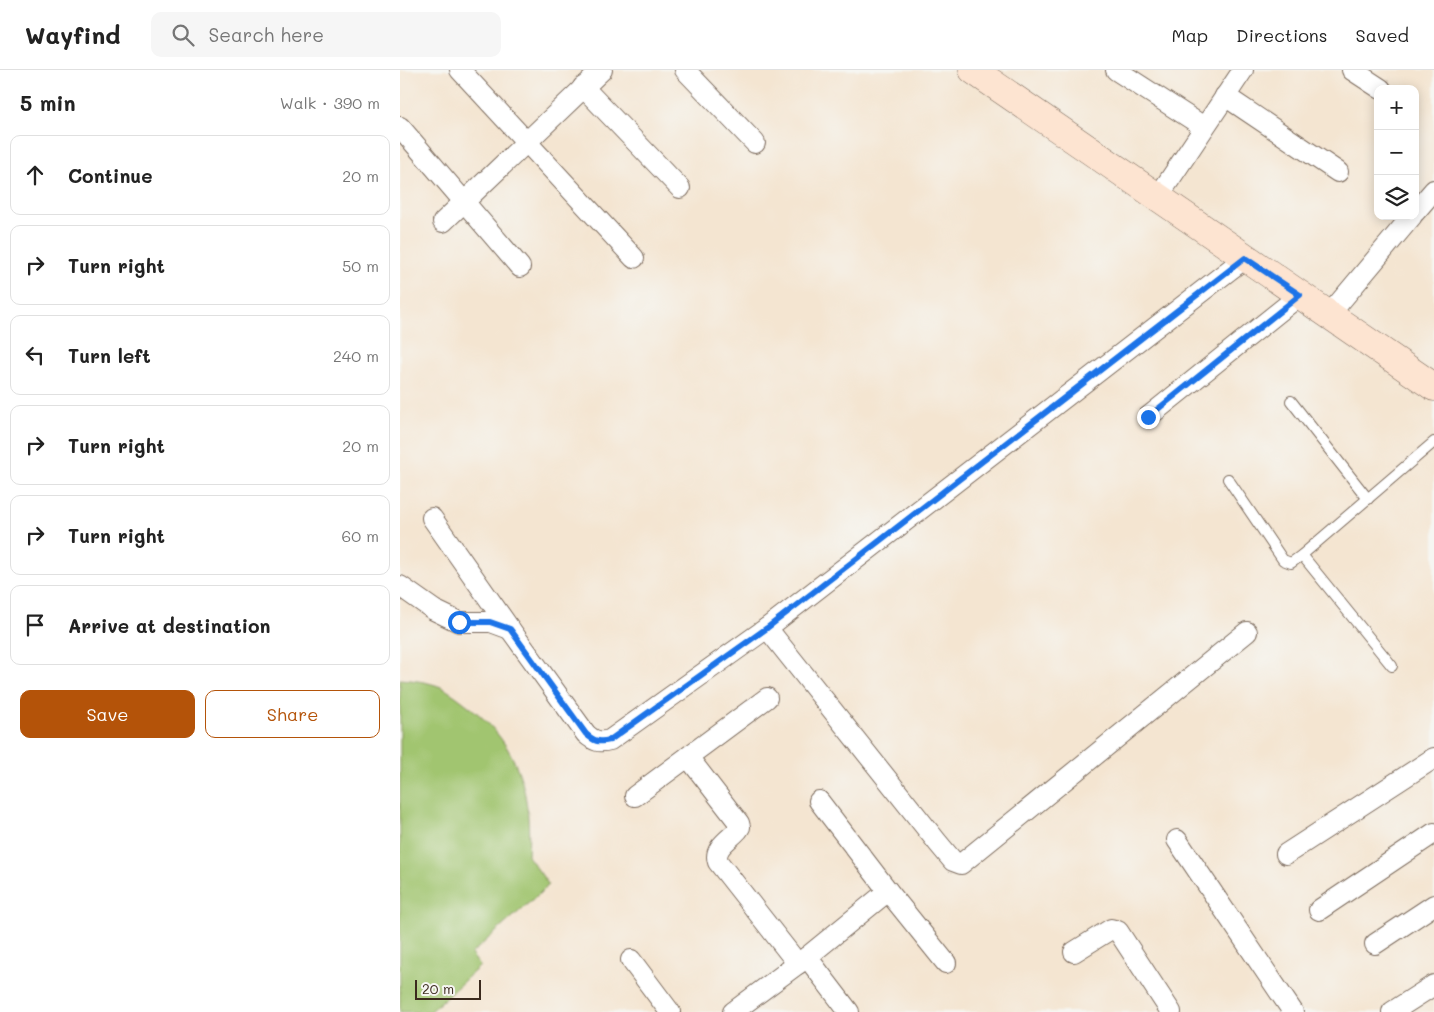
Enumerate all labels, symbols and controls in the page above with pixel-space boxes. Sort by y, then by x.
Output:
search box [151,12,501,57]
text: Wayfind [25,19,121,50]
icon: search [169,21,197,49]
text: Search here [209,22,324,47]
text: Map [1171,23,1208,47]
text: Directions [1236,23,1328,47]
text: Saved [1356,23,1409,47]
map controls [1374,85,1419,220]
button: + [1374,85,1419,130]
text: 5 min [20,89,76,116]
text: Walk · 390 m [280,92,380,113]
button: − [1374,130,1419,175]
icon: ahead [21,161,49,189]
text: Continue [68,163,153,188]
text: 20 m [342,165,379,186]
button: layers [1374,175,1419,220]
icon: right [21,251,49,279]
text: Turn right [68,253,165,278]
text: 50 m [342,255,379,276]
icon: left [21,341,49,369]
text: Turn left [68,343,151,368]
text: 240 m [333,345,379,366]
route end [1137,406,1160,429]
icon: right [21,431,49,459]
text: Turn right [68,433,165,458]
text: 20 m [342,435,379,456]
icon: right [21,521,49,549]
text: Turn right [68,523,165,548]
text: 60 m [342,525,379,546]
icon: arrive [21,611,49,639]
route start [448,611,471,634]
text: Arrive at destination [68,613,271,638]
button: Save [20,690,195,738]
button: Share [205,690,380,738]
scale bar [415,977,481,1000]
text: 20 m [422,979,454,998]

